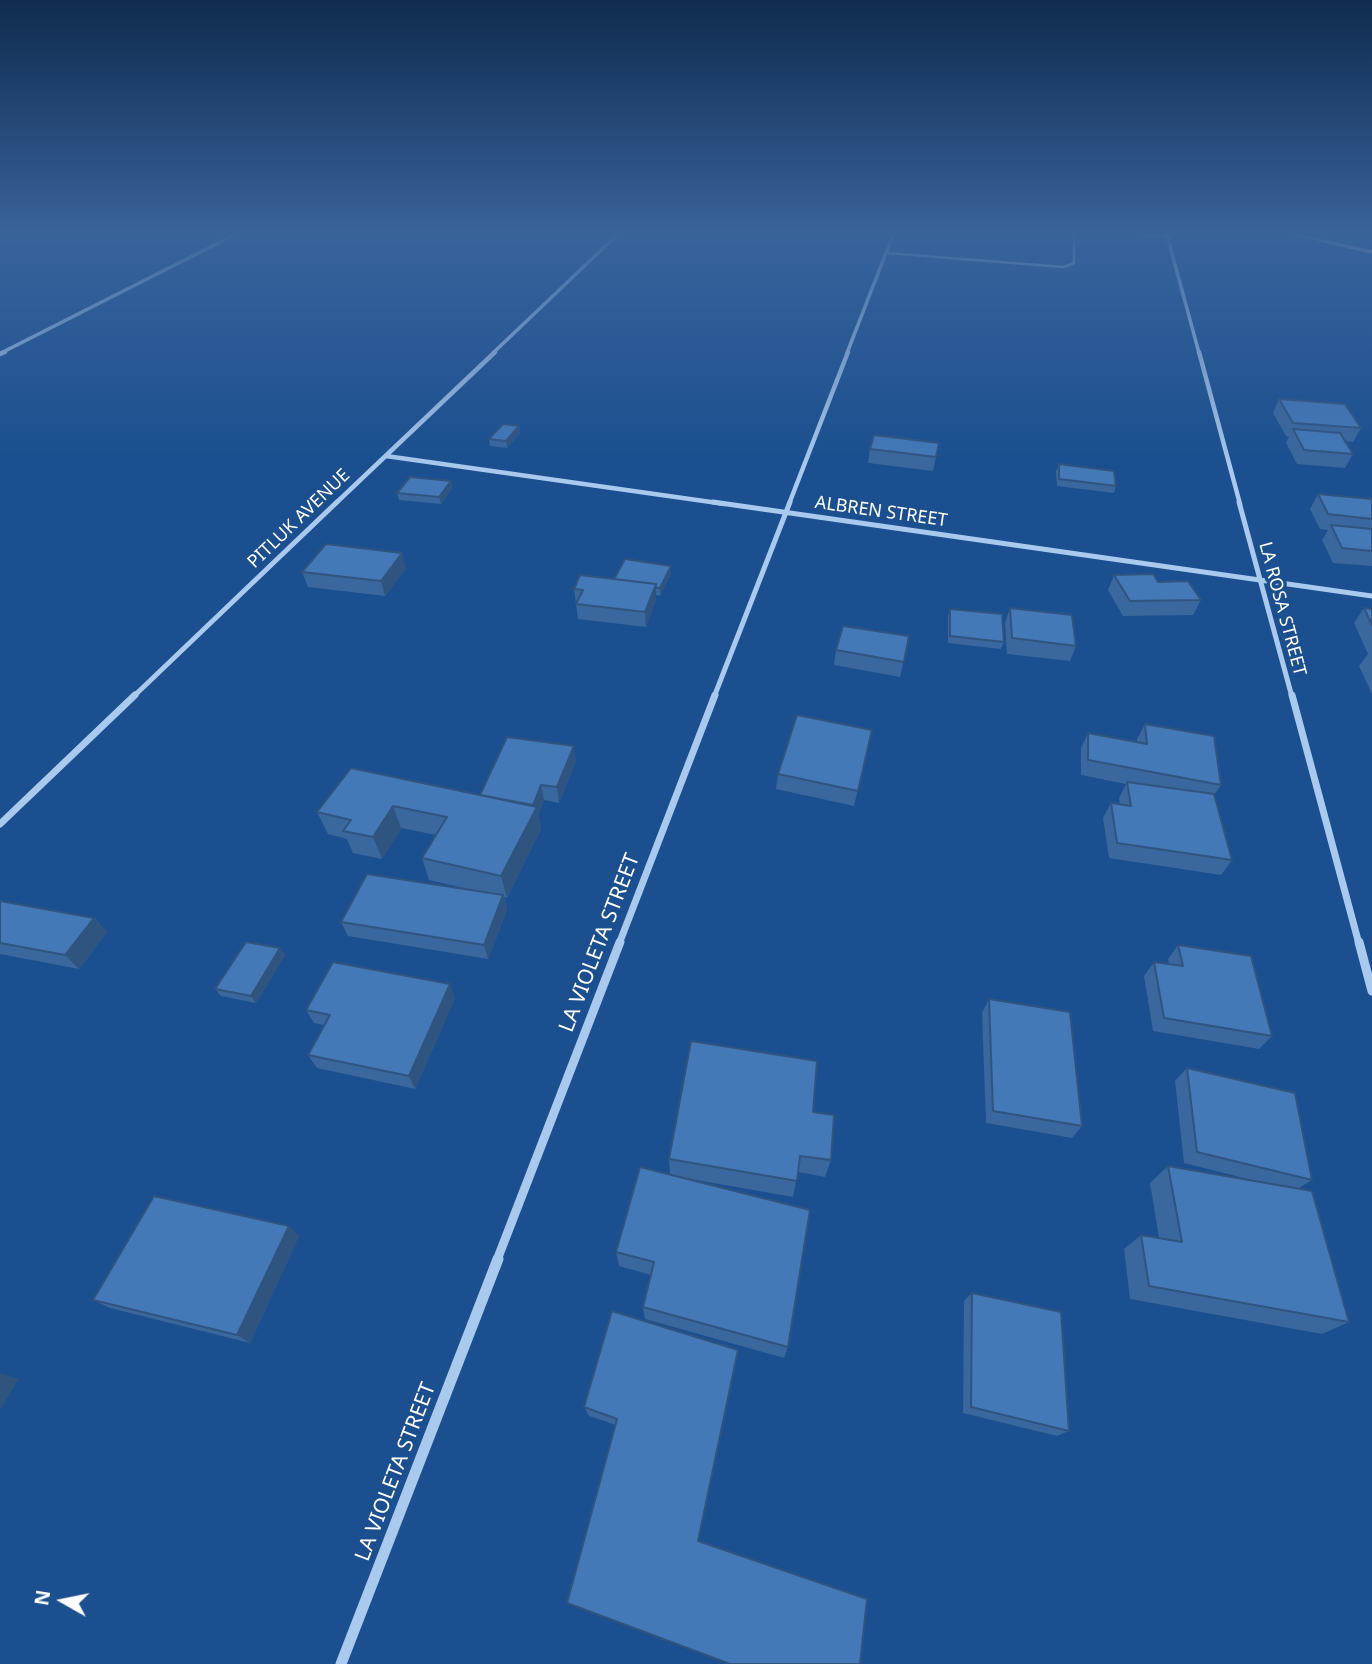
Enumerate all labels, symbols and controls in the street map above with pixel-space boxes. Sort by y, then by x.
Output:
street label: PITLUK AVENUE [243,465,355,573]
street label: ALBREN STREET [813,492,949,532]
street label: LA ROSA STREET [1254,540,1310,678]
street label: LA VIOLETA STREET [554,850,646,1036]
street label: LA VIOLETA STREET [350,1379,442,1565]
north arrow [28,1566,98,1636]
text: N [28,1588,56,1607]

